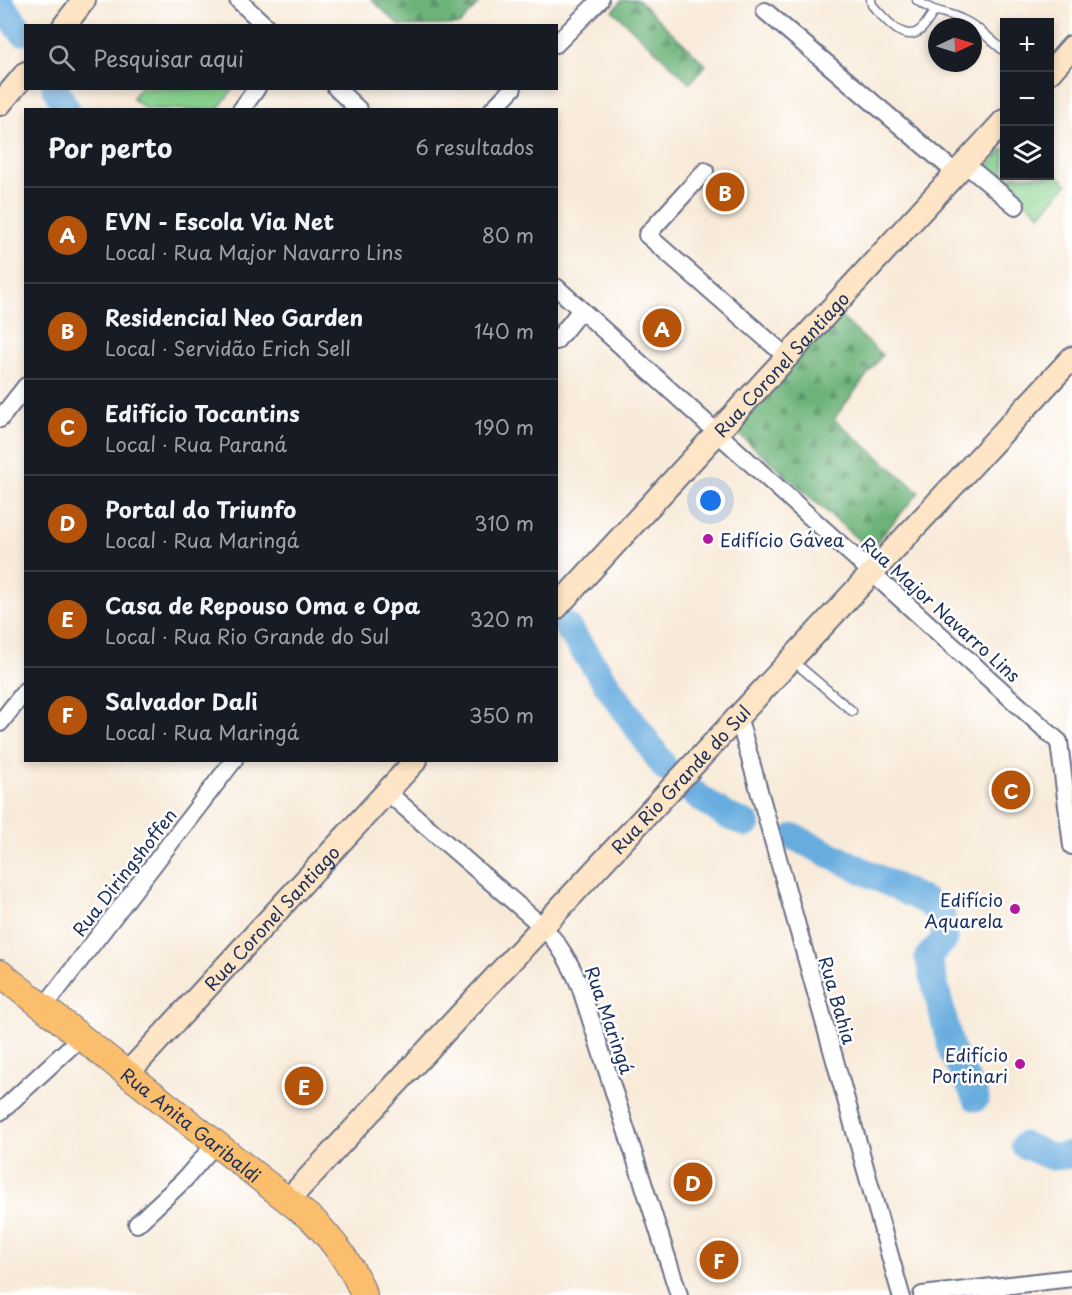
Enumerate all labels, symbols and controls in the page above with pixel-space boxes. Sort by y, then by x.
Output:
north arrow [928,18,982,72]
map controls [1000,18,1054,180]
button: + [1000,18,1054,72]
search box [24,24,558,90]
icon: search [45,41,78,74]
text: Pesquisar aqui [93,41,244,74]
button: − [1000,72,1054,126]
button: layers [1000,126,1054,180]
text: Por perto [48,128,172,167]
text: 6 resultados [415,132,534,162]
pin: B [706,170,744,214]
text: EVN - Escola Via Net [105,204,334,237]
text: A [60,220,75,250]
text: 80 m [482,220,534,250]
text: Local · Rua Major Navarro Lins [105,237,403,267]
street label: Rua Coronel Santiago [707,285,855,442]
text: Residencial Neo Garden [105,300,363,333]
pin: A [642,306,682,350]
text: B [61,316,74,346]
text: 140 m [474,316,534,346]
text: Local · Servidão Erich Sell [105,333,351,363]
text: Edifício Tocantins [105,396,300,429]
text: C [60,412,75,442]
text: 190 m [475,412,534,442]
text: Local · Rua Paraná [105,429,287,459]
your location [696,486,725,515]
text: Portal do Triunfo [105,492,296,525]
text: D [60,508,75,538]
text: 310 m [474,508,534,538]
text: Local · Rua Maringá [105,525,299,555]
place label: Edifício Gávea [720,526,845,553]
street label: Rua Major Navarro Lins [855,530,1027,688]
marker: Edifício Gávea [701,532,715,546]
text: Casa de Repouso Oma e Opa [105,588,420,621]
text: E [61,604,74,634]
text: 320 m [470,604,534,634]
text: Local · Rua Rio Grande do Sul [105,621,389,651]
text: Salvador Dali [105,684,257,717]
street label: Rua Rio Grande do Sul [604,699,756,859]
text: F [62,700,73,730]
text: 350 m [469,700,534,730]
text: Local · Rua Maringá [105,717,299,747]
pin: C [992,768,1030,812]
street label: Rua Diringshoffen [65,802,183,942]
street label: Rua Coronel Santiago [197,839,345,996]
place label: Edifício Aquarela [924,886,1004,934]
marker: Edifício Aquarela [1008,902,1022,916]
street label: Rua Bahia [813,953,863,1047]
street label: Rua Maringá [579,962,641,1078]
place label: Edifício Portinari [932,1041,1008,1089]
marker: Edifício Portinari [1013,1057,1027,1071]
street label: Rua Anita Garibaldi [116,1060,267,1188]
pin: E [284,1064,324,1108]
pin: D [674,1160,712,1204]
pin: F [700,1238,738,1282]

